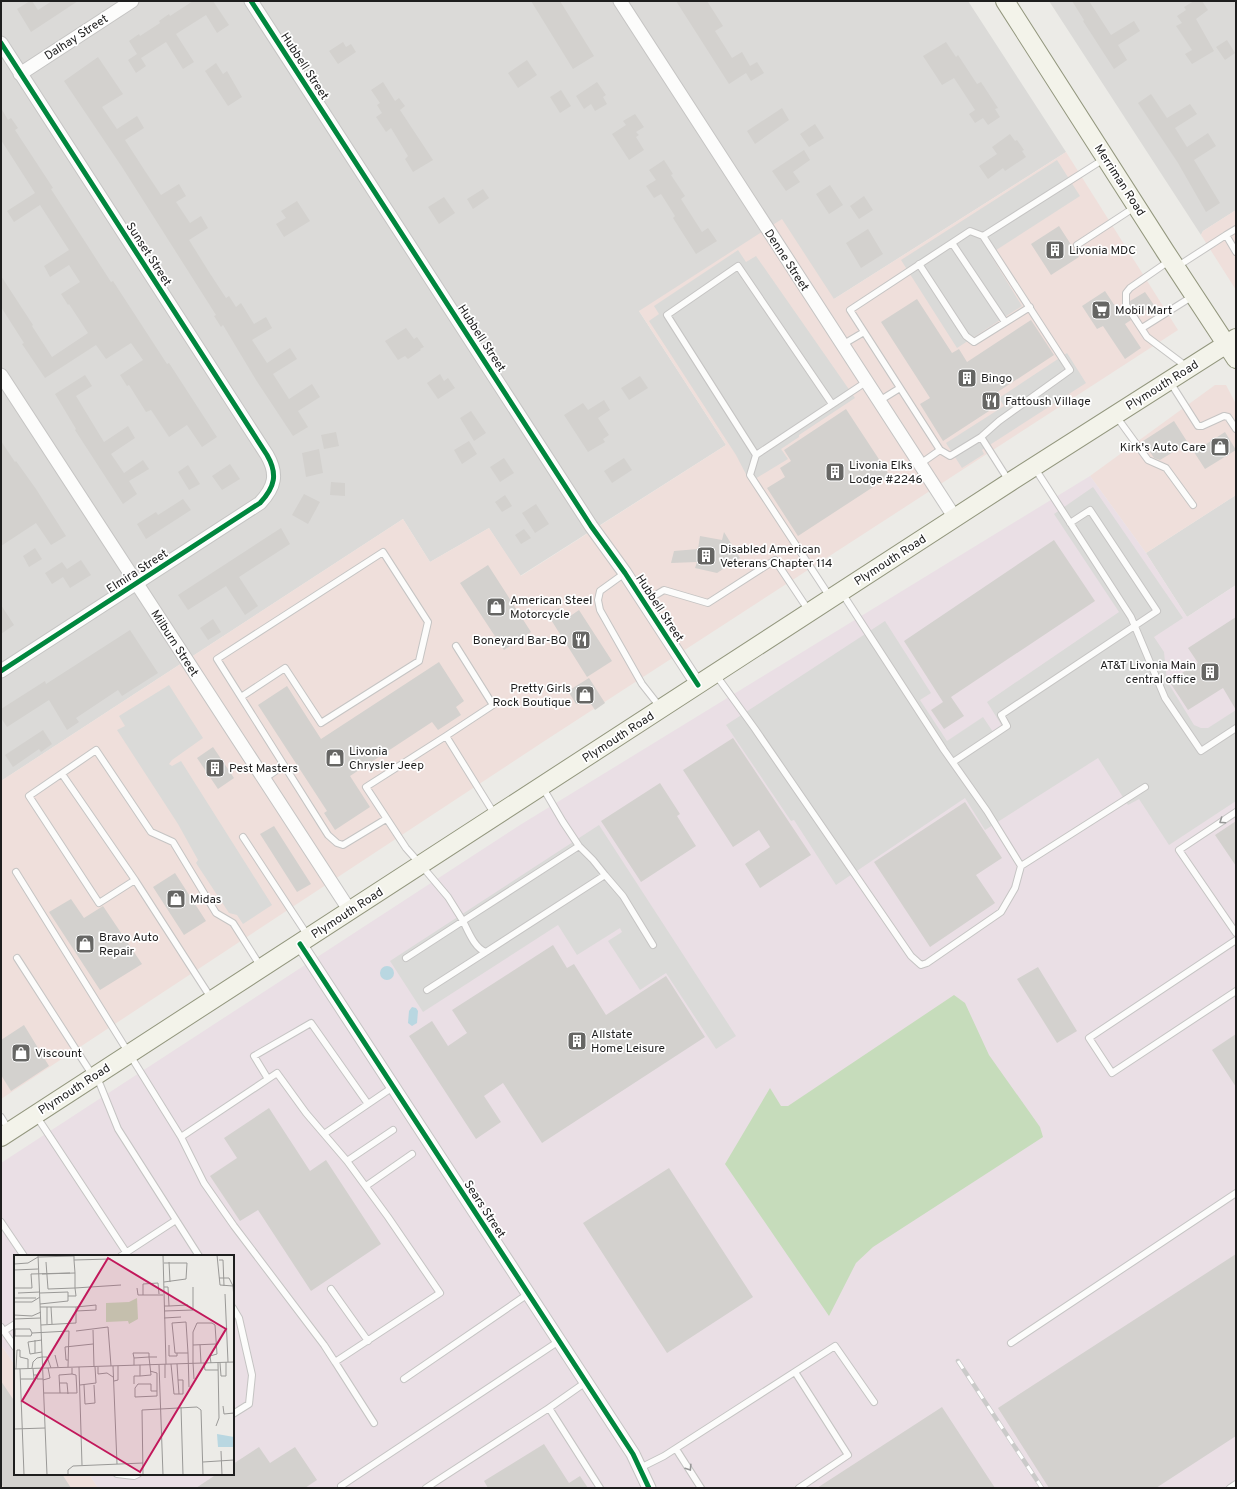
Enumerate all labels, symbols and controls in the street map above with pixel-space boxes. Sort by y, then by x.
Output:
street label: Dalhay Street [42,11,111,64]
street label: Hubbell Street [276,30,332,103]
street label: Merriman Road [1090,142,1148,220]
street label: Sunset Street [122,220,175,290]
street label: Denne Street [760,226,812,295]
building icon: Livonia MDC [1044,239,1066,261]
place label: Livonia MDC [1069,243,1136,259]
supermarket icon: Mobil Mart [1090,299,1112,321]
street label: Hubbell Street [453,302,509,375]
place label: Mobil Mart [1115,303,1172,319]
street label: Plymouth Road [1123,357,1202,415]
building icon: Bingo [956,367,978,389]
place label: Bingo [981,371,1013,387]
restaurant icon: Fattoush Village [980,390,1002,412]
place label: Fattoush Village [1005,394,1091,410]
shop icon: Kirk's Auto Care [1209,436,1231,458]
place label: Kirk's Auto Care [1120,440,1206,456]
place label: Livonia Elks Lodge #2246 [849,458,923,488]
building icon: Livonia Elks Lodge #2246 [824,461,846,483]
street label: Plymouth Road [852,532,930,590]
place label: Disabled American Veterans Chapter 114 [720,542,832,572]
building icon: Disabled American Veterans Chapter 114 [695,545,717,567]
street label: Elmira Street [104,546,171,598]
street label: Hubbell Street [631,572,687,645]
place label: American Steel Motorcycle [510,593,592,623]
shop icon: American Steel Motorcycle [485,596,507,618]
street label: Milburn Street [147,607,202,680]
restaurant icon: Boneyard Bar-BQ [570,629,592,651]
place label: Boneyard Bar-BQ [473,633,567,649]
place label: AT&T Livonia Main central office [1100,658,1196,688]
building icon: AT&T Livonia Main central office [1199,661,1221,683]
place label: Pretty Girls Rock Boutique [493,681,571,711]
shop icon: Pretty Girls Rock Boutique [574,684,596,706]
street label: Plymouth Road [580,709,658,767]
place label: Livonia Chrysler Jeep [349,744,424,774]
shop icon: Livonia Chrysler Jeep [324,747,346,769]
building icon: Pest Masters [204,757,226,779]
place label: Pest Masters [229,761,298,777]
one-way arrow [1220,816,1227,823]
street label: Plymouth Road [309,885,387,943]
shop icon: Midas [165,888,187,910]
place label: Midas [190,892,221,908]
place label: Bravo Auto Repair [99,930,159,960]
shop icon: Bravo Auto Repair [74,933,96,955]
place label: Allstate Home Leisure [591,1027,665,1057]
building icon: Allstate Home Leisure [566,1030,588,1052]
shop icon: Viscount [10,1042,32,1064]
place label: Viscount [35,1046,82,1062]
street label: Plymouth Road [36,1061,114,1119]
street label: Sears Street [460,1178,509,1242]
inset map [14,1255,234,1475]
one-way arrow [684,1464,691,1471]

